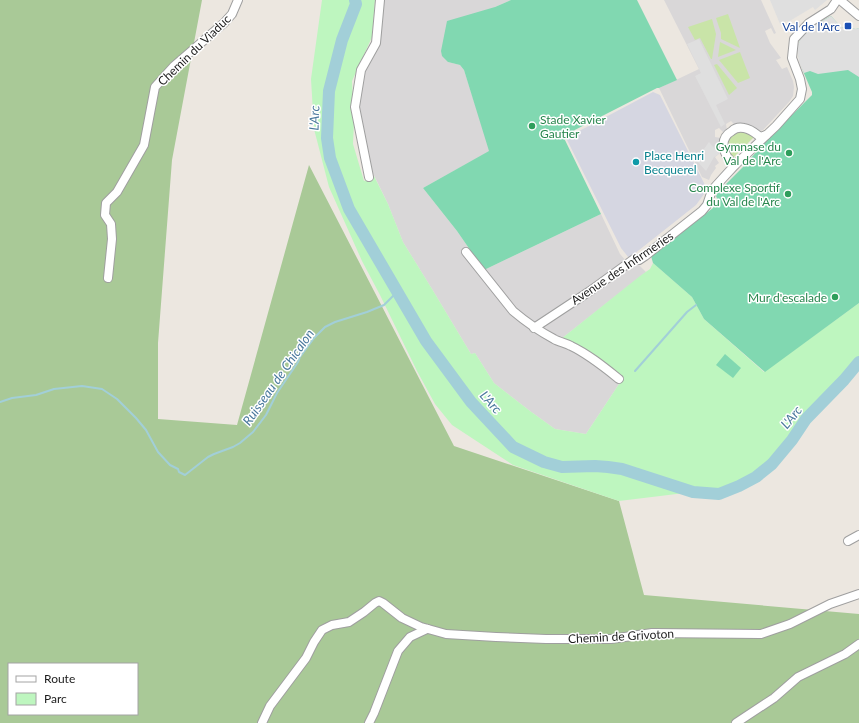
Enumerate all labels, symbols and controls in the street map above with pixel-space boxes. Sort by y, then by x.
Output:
street label: Chemin du Viaduc [154,11,234,89]
place label: Val de l'Arc [782,19,840,34]
marker: Val de l'Arc [843,21,853,31]
water label: L'Arc [306,105,322,131]
place label: Stade Xavier Gautier [540,112,607,141]
marker: Stade Xavier Gautier [527,121,537,131]
place label: Gymnase du Val de l'Arc [716,139,781,168]
place label: Place Henri Becquerel [644,148,704,177]
marker: Gymnase du Val de l'Arc [784,148,794,158]
marker: Place Henri Becquerel [631,157,641,167]
place label: Complexe Sportif du Val de l'Arc [689,180,781,209]
marker: Complexe Sportif du Val de l'Arc [783,189,793,199]
street label: Avenue des Infirmeries [568,228,676,308]
place label: Mur d'escalade [748,290,827,305]
marker: Mur d'escalade [830,292,840,302]
water label: Ruisseau de Chicalon [239,326,317,428]
water label: L'Arc [477,387,505,417]
water label: L'Arc [777,402,805,432]
street label: Chemin de Grivoton [568,626,674,646]
legend [8,663,138,715]
text: Route [44,671,75,686]
text: Parc [44,691,67,706]

